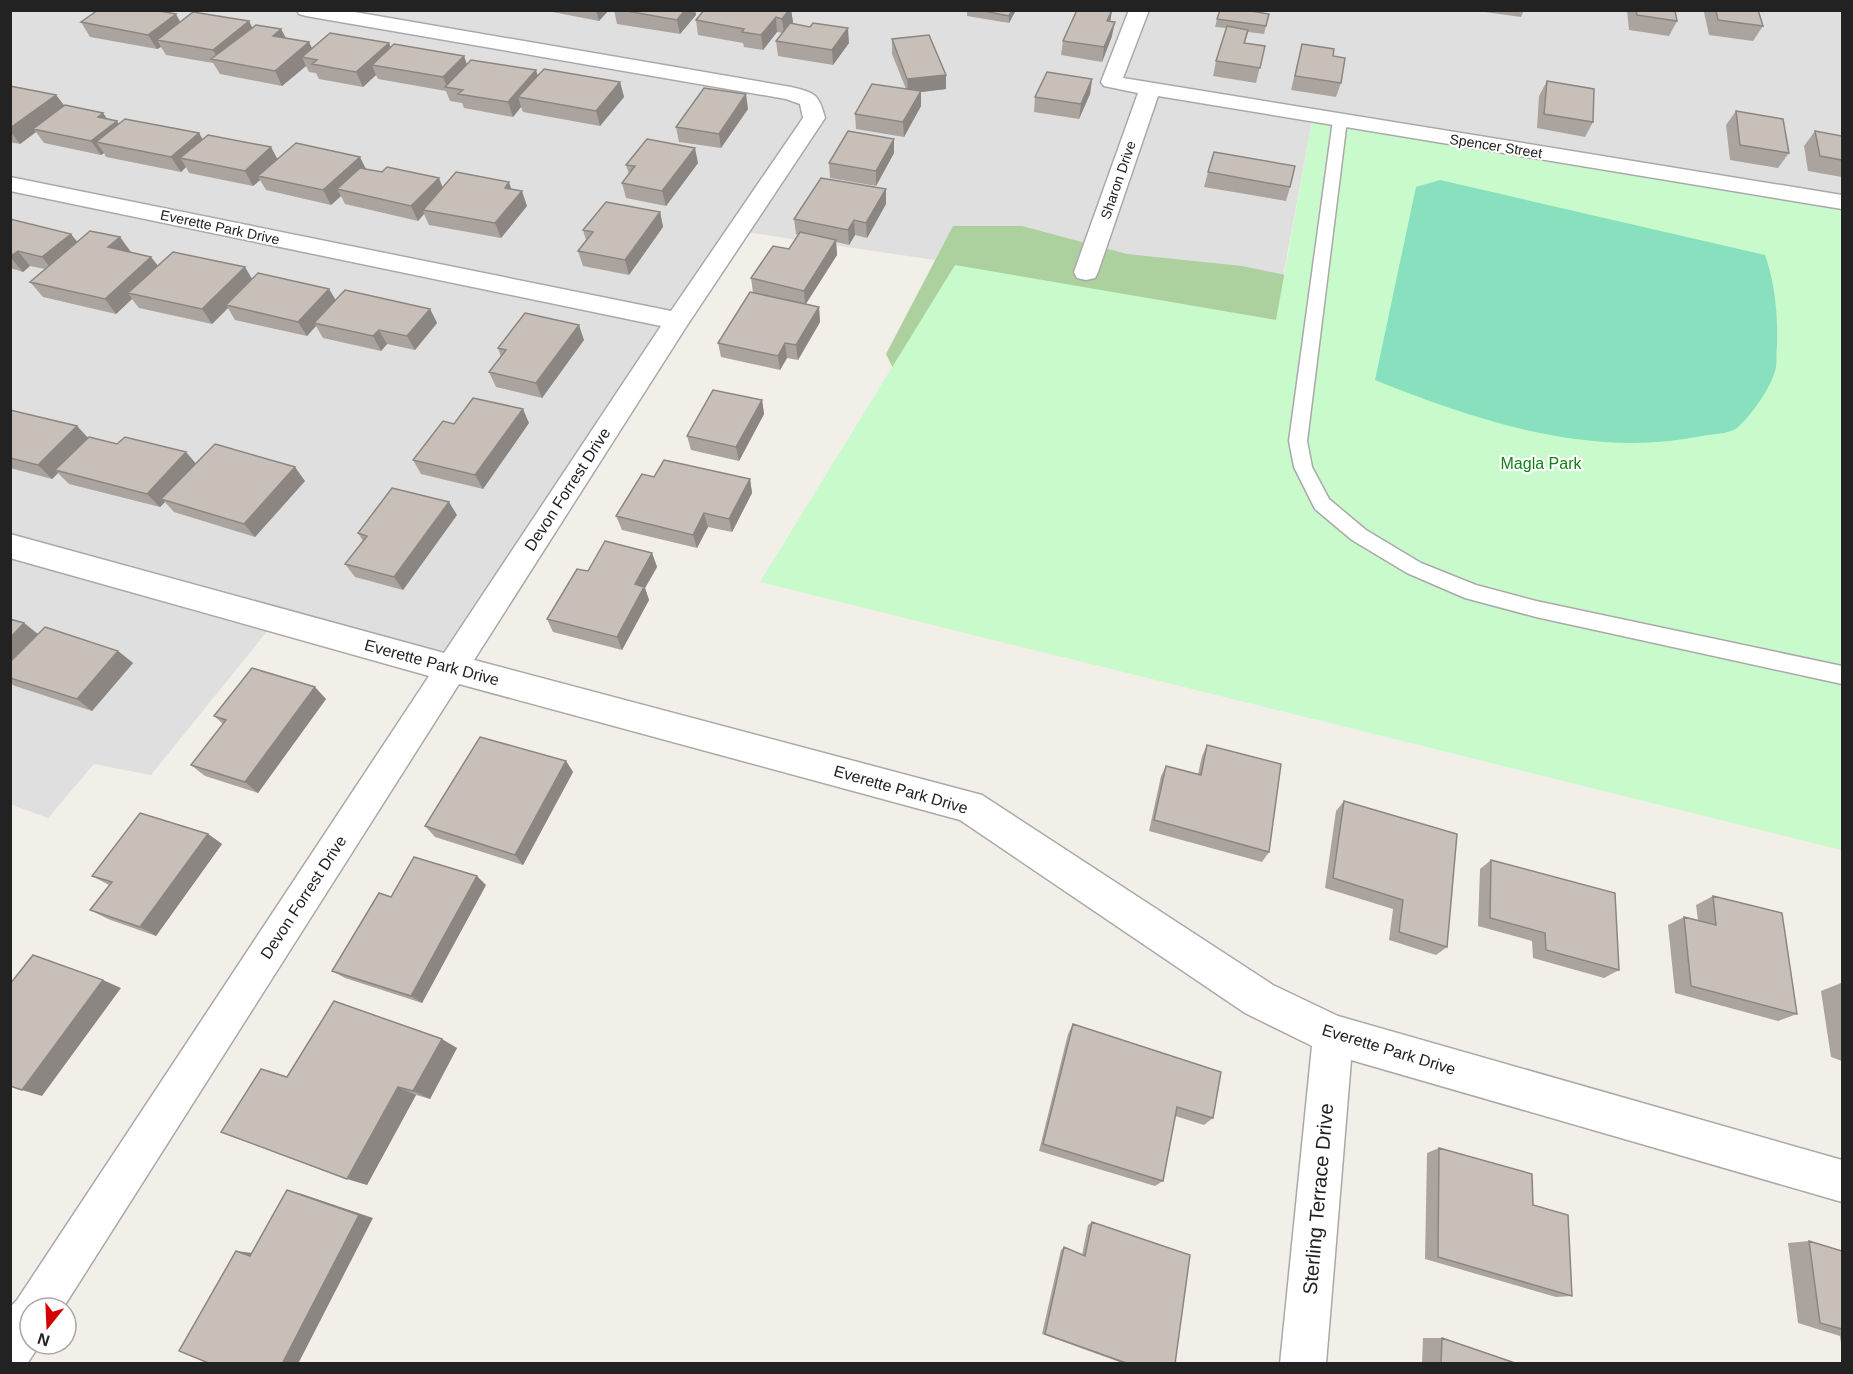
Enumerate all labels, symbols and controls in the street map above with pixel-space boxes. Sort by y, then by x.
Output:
street label: Spencer Street [1449,131,1543,161]
street label: Sharon Drive [1097,139,1139,221]
street label: Everette Park Drive [159,207,281,247]
street label: Devon Forrest Drive [521,425,614,554]
park label: Magla Park [1501,455,1582,472]
street label: Everette Park Drive [363,636,501,689]
street label: Everette Park Drive [832,762,970,817]
street label: Devon Forrest Drive [257,833,350,962]
street label: Everette Park Drive [1320,1021,1458,1078]
street label: Sterling Terrace Drive [1299,1102,1337,1296]
north arrow [18,1296,78,1356]
text: N [35,1330,52,1350]

